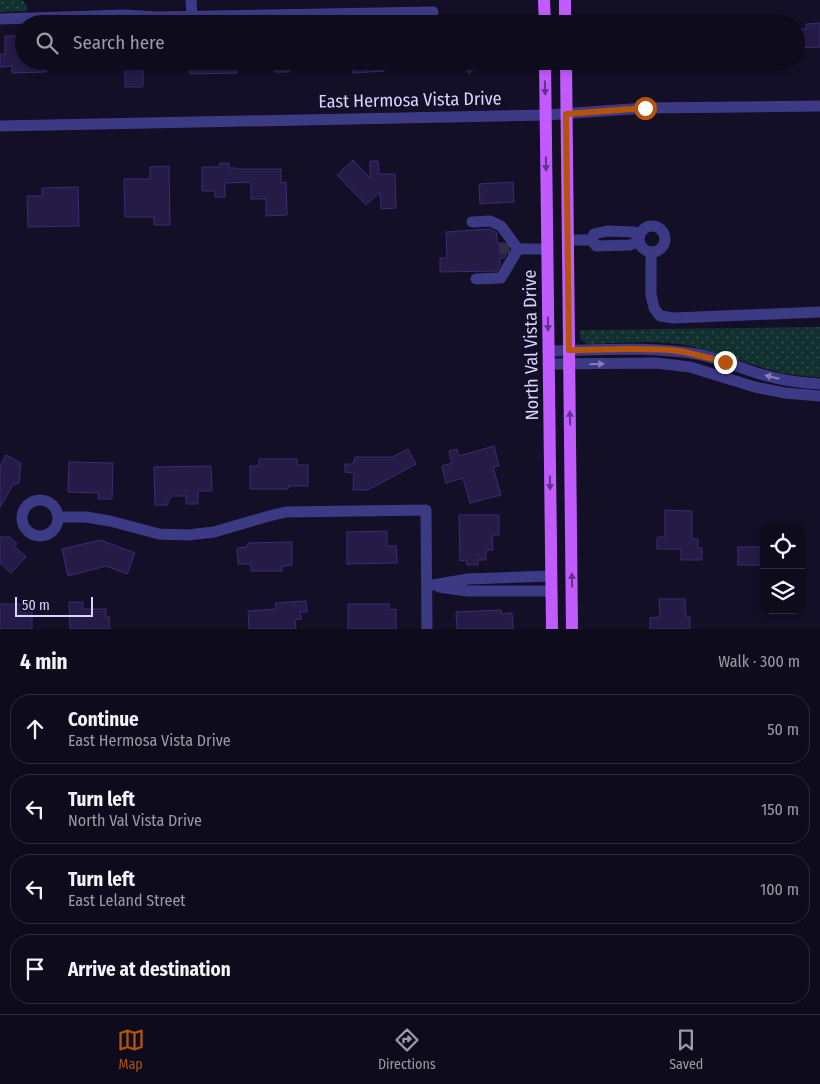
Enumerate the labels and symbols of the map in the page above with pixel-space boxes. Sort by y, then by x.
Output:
one-way arrow [542,80,550,96]
street label: East Hermosa Vista Drive [318,87,502,113]
route start [634,97,657,120]
one-way arrow [542,156,550,172]
street label: North Val Vista Drive [519,269,543,421]
one-way arrow [544,317,552,333]
route end [714,351,737,374]
one-way arrow [589,360,605,368]
one-way arrow [764,373,779,381]
one-way arrow [566,410,574,426]
one-way arrow [546,475,554,491]
one-way arrow [568,572,576,588]
scale bar [15,594,92,617]

